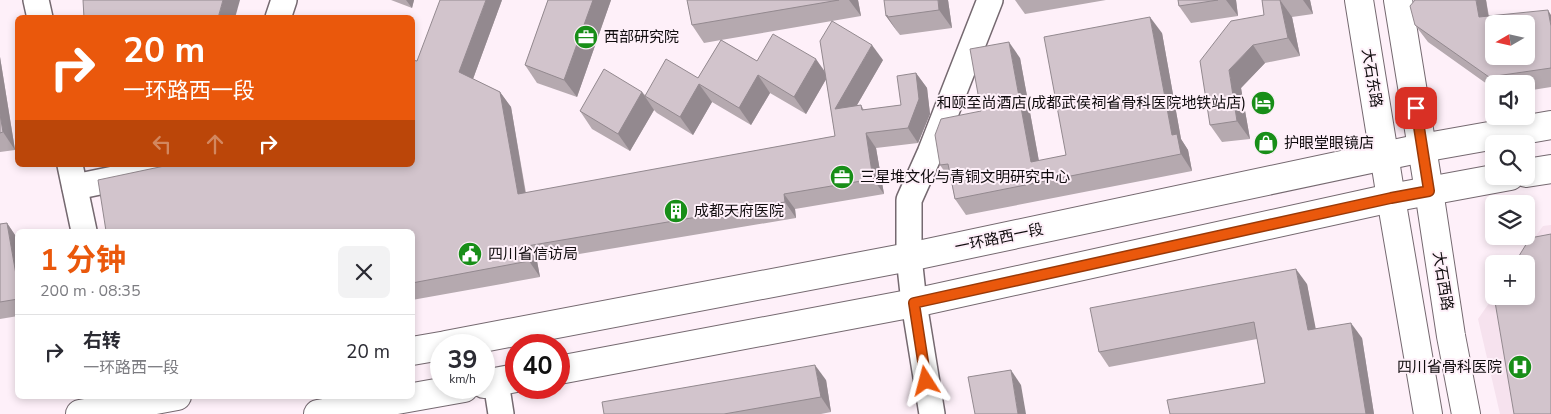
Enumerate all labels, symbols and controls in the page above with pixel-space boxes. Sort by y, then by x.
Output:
north arrow [1485,15,1535,65]
map controls [1485,15,1535,305]
office icon: 西部研究院 [573,24,599,50]
text: 20 m [123,27,205,74]
place label: 西部研究院 [604,27,679,47]
icon: right [40,35,105,100]
street label: 大石东路 [1357,47,1387,109]
button: sound [1485,75,1535,125]
text: 一环路西一段 [123,76,255,106]
pin [1395,87,1437,129]
hotel icon: 和颐至尚酒店(成都武侯祠省骨科医院地铁站店) [1250,90,1276,116]
place label: 和颐至尚酒店(成都武侯祠省骨科医院地铁站店) [936,93,1246,113]
icon: arrive [1402,94,1430,122]
icon: left [148,130,176,158]
icon: ahead [201,130,229,158]
icon: right [254,130,282,158]
shop icon: 护眼堂眼镜店 [1253,130,1279,156]
place label: 护眼堂眼镜店 [1284,133,1374,153]
button: search [1485,135,1535,185]
office icon: 三星堆文化与青铜文明研究中心 [829,164,855,190]
place label: 三星堆文化与青铜文明研究中心 [860,167,1070,187]
button: layers [1485,195,1535,245]
building icon: 成都天府医院 [663,198,689,224]
place label: 成都天府医院 [694,201,784,221]
street label: 一环路西一段 [953,219,1045,257]
text: 1 分钟 [40,240,126,281]
public building icon: 四川省信访局 [457,241,483,267]
place label: 四川省信访局 [488,244,578,264]
button: close [338,246,390,298]
street label: 大石西路 [1428,250,1458,312]
button: + [1485,255,1535,305]
text: 200 m · 08:35 [40,280,141,302]
text: 右转 [83,328,121,354]
speed limit sign: 40 [505,334,570,399]
icon: right [40,338,68,366]
text: 20 m [346,339,390,365]
text: 39 [447,343,478,377]
position arrow [899,354,951,406]
hospital icon: 四川省骨科医院 [1507,354,1533,380]
text: 一环路西一段 [83,357,179,379]
place label: 四川省骨科医院 [1397,357,1502,377]
text: km/h [449,371,476,387]

